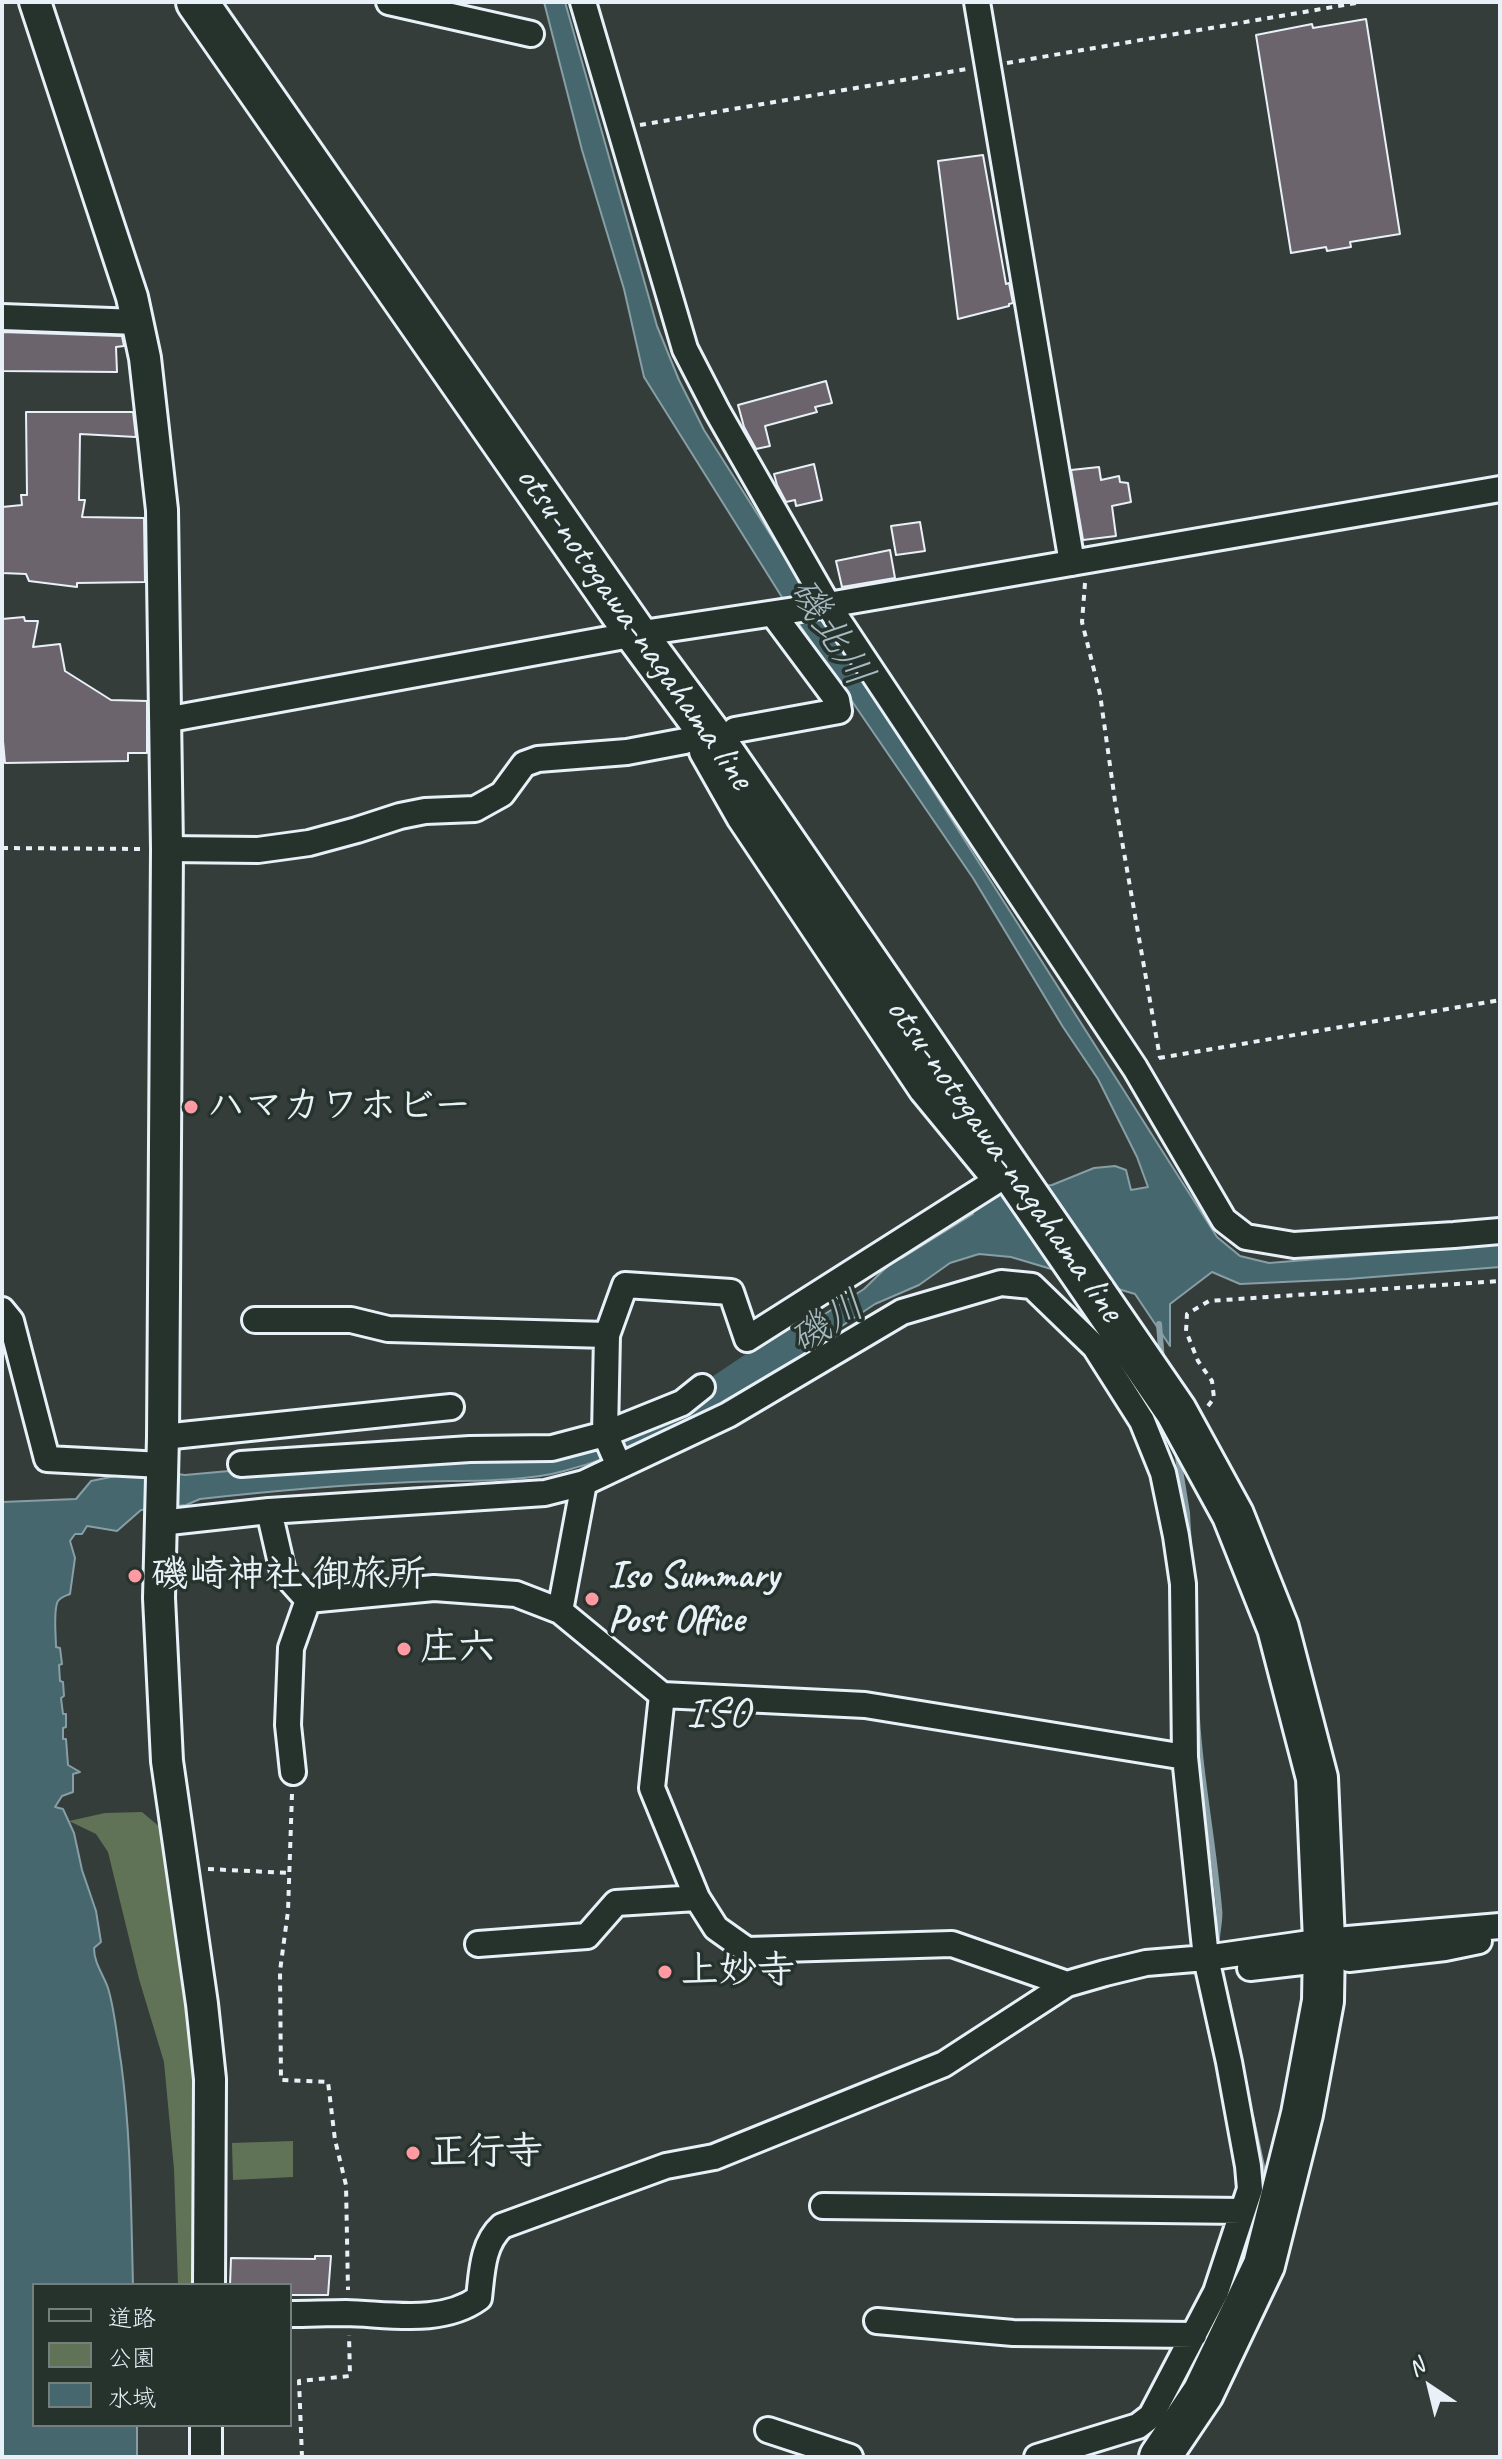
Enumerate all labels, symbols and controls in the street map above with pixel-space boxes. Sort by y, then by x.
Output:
street label: otsu-notogawa-nagahama line [505,457,763,799]
water label: 磯北川 [777,570,883,696]
street label: otsu-notogawa-nagahama line [875,989,1133,1331]
place label: ハマカワホビー [207,1084,471,1130]
marker: ハマカワホビー [182,1098,200,1116]
water label: 磯川 [781,1282,875,1366]
place label: 磯崎神社 御旅所 [151,1553,426,1599]
place label: Iso Summary Post Office [608,1554,779,1644]
marker: 磯崎神社 御旅所 [126,1567,144,1585]
marker: Iso Summary Post Office [583,1590,601,1608]
place label: 庄六 [420,1626,496,1672]
marker: 庄六 [395,1640,413,1658]
district label: ISO [687,1690,751,1740]
place label: 上妙寺 [681,1949,795,1995]
marker: 上妙寺 [656,1963,674,1981]
place label: 正行寺 [429,2130,543,2176]
marker: 正行寺 [404,2144,422,2162]
legend [32,2283,292,2427]
text: 道路 [108,2303,156,2333]
text: 公園 [108,2343,156,2373]
north arrow [1390,2347,1470,2427]
text: N [1403,2352,1430,2383]
text: 水域 [108,2383,156,2413]

